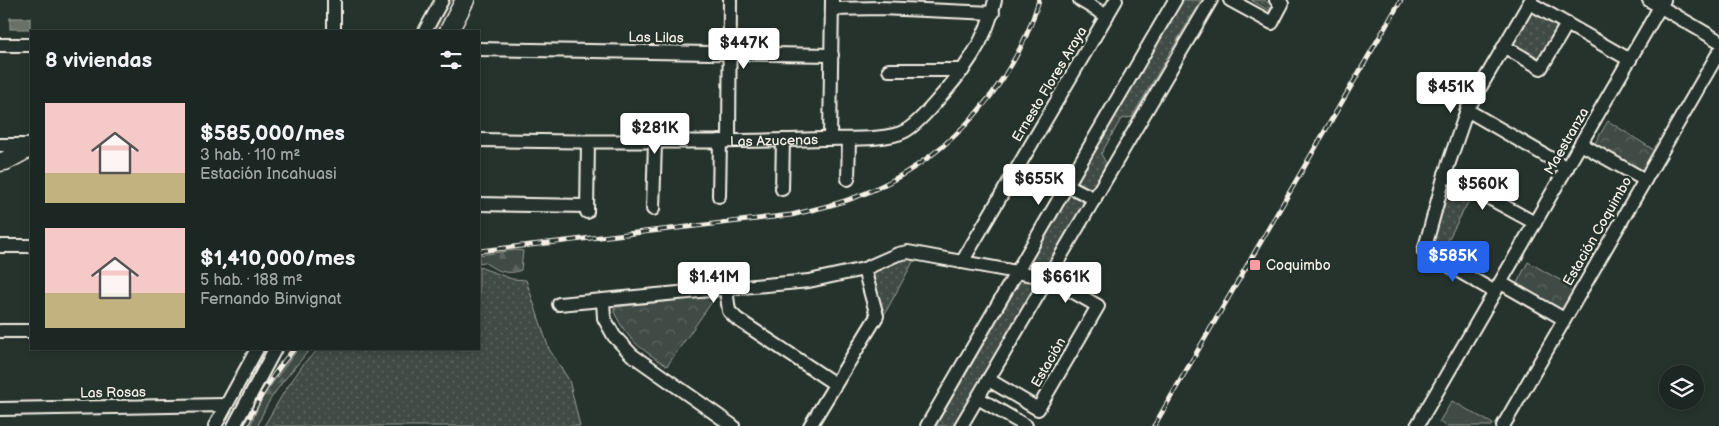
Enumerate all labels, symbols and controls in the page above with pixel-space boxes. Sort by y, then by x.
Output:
street label: Ernesto Flores Araya [1008,24,1091,145]
pin: $447K [709,28,779,70]
street label: Las Lilas [628,29,684,46]
text: $447K [719,34,769,53]
icon: filters [437,46,465,74]
text: 8 viviendas [45,48,152,73]
pin: $451K [1416,72,1486,114]
text: $451K [1428,78,1474,97]
street label: Maestranza [1540,105,1592,178]
pin: $281K [620,112,690,155]
text: $281K [631,119,679,138]
text: $585,000/mes [200,121,345,146]
icon: home [85,123,145,183]
street label: Las Azucenas [730,131,818,150]
text: 3 hab. · 110 m² [200,146,300,165]
pin: $655K [1004,164,1074,206]
text: Estación Incahuasi [200,165,337,184]
pin: $560K [1448,168,1518,211]
text: $655K [1014,170,1064,189]
street label: Estación Coquimbo [1559,174,1636,289]
text: $560K [1458,175,1508,194]
pin: $585K [1418,240,1488,283]
text: $1,410,000/mes [200,246,355,271]
text: $585K [1428,247,1478,266]
icon: home [85,248,145,308]
place label: Coquimbo [1266,257,1331,274]
marker: Coquimbo [1248,258,1262,272]
pin: $1.41M [673,262,755,304]
pin: $661K [1031,262,1101,304]
text: $1.41M [689,268,739,287]
text: $661K [1042,268,1090,287]
text: 5 hab. · 188 m² [200,271,303,290]
text: Fernando Binvignat [200,290,341,309]
street label: Estación [1027,334,1069,390]
map controls [1659,365,1704,410]
button: layers [1659,365,1704,410]
street label: Las Rosas [80,383,146,402]

